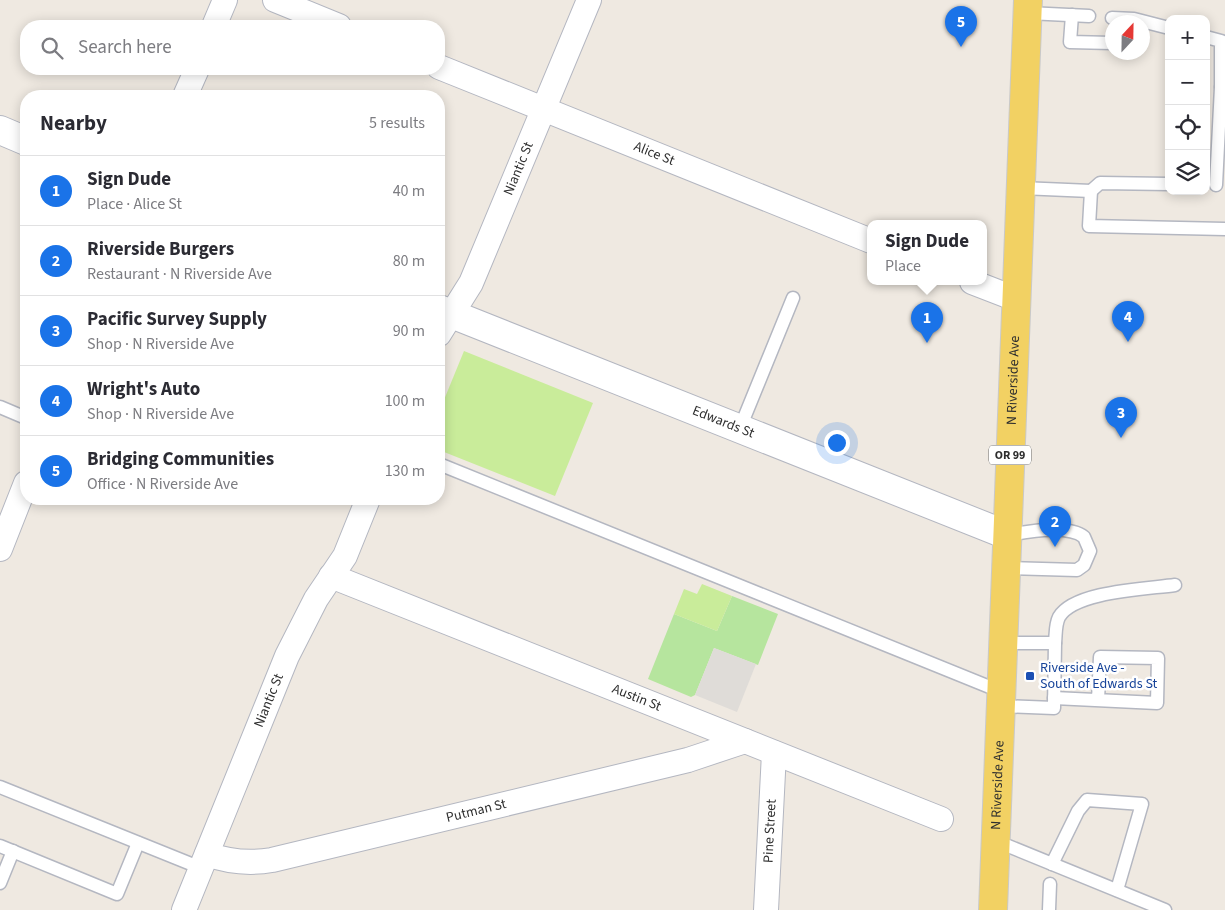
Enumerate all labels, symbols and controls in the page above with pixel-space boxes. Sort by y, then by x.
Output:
pin: 5 [945,6,977,47]
north arrow [1105,15,1150,60]
map controls [1165,15,1210,195]
button: + [1165,15,1210,60]
search box [20,20,445,75]
icon: search [38,34,66,62]
text: Search here [78,34,172,61]
button: − [1165,60,1210,105]
button: locate [1165,105,1210,150]
text: Nearby [40,108,107,138]
text: 5 results [369,112,425,134]
street label: Alice St [631,136,678,171]
street label: Niantic St [499,139,539,199]
button: layers [1165,150,1210,195]
text: Sign Dude [87,166,171,193]
text: 1 [52,180,60,202]
text: 40 m [393,180,425,202]
text: Place · Alice St [87,193,182,215]
popup [867,220,987,285]
text: Sign Dude [885,228,969,255]
text: Riverside Burgers [87,236,234,263]
text: 2 [52,250,60,272]
text: 80 m [393,250,425,272]
text: Place [885,255,921,277]
text: Restaurant · N Riverside Ave [87,263,272,285]
pin: 4 [1112,301,1144,342]
pin: 1 [911,302,943,343]
text: Pacific Survey Supply [87,306,267,333]
text: 3 [52,320,60,342]
text: 90 m [393,320,425,342]
text: Shop · N Riverside Ave [87,333,234,355]
street label: N Riverside Ave [1002,335,1025,425]
text: Wright's Auto [87,376,200,403]
text: 4 [52,390,60,412]
text: 100 m [385,390,425,412]
pin: 3 [1105,397,1137,438]
street label: Edwards St [689,401,758,444]
text: Shop · N Riverside Ave [87,403,234,425]
your location [824,430,850,456]
text: Bridging Communities [87,446,274,473]
road number: OR 99 [989,446,1031,464]
text: 5 [52,460,60,482]
text: 130 m [385,460,425,482]
text: Office · N Riverside Ave [87,473,238,495]
pin: 2 [1039,506,1071,547]
place label: Riverside Ave - South of Edwards St [1040,658,1158,694]
street label: Niantic St [249,670,289,731]
marker: Riverside Ave - South of Edwards St [1024,670,1036,682]
street label: Austin St [609,679,664,717]
street label: N Riverside Ave [986,740,1010,830]
street label: Putman St [444,794,509,828]
street label: Pine Street [758,798,782,864]

